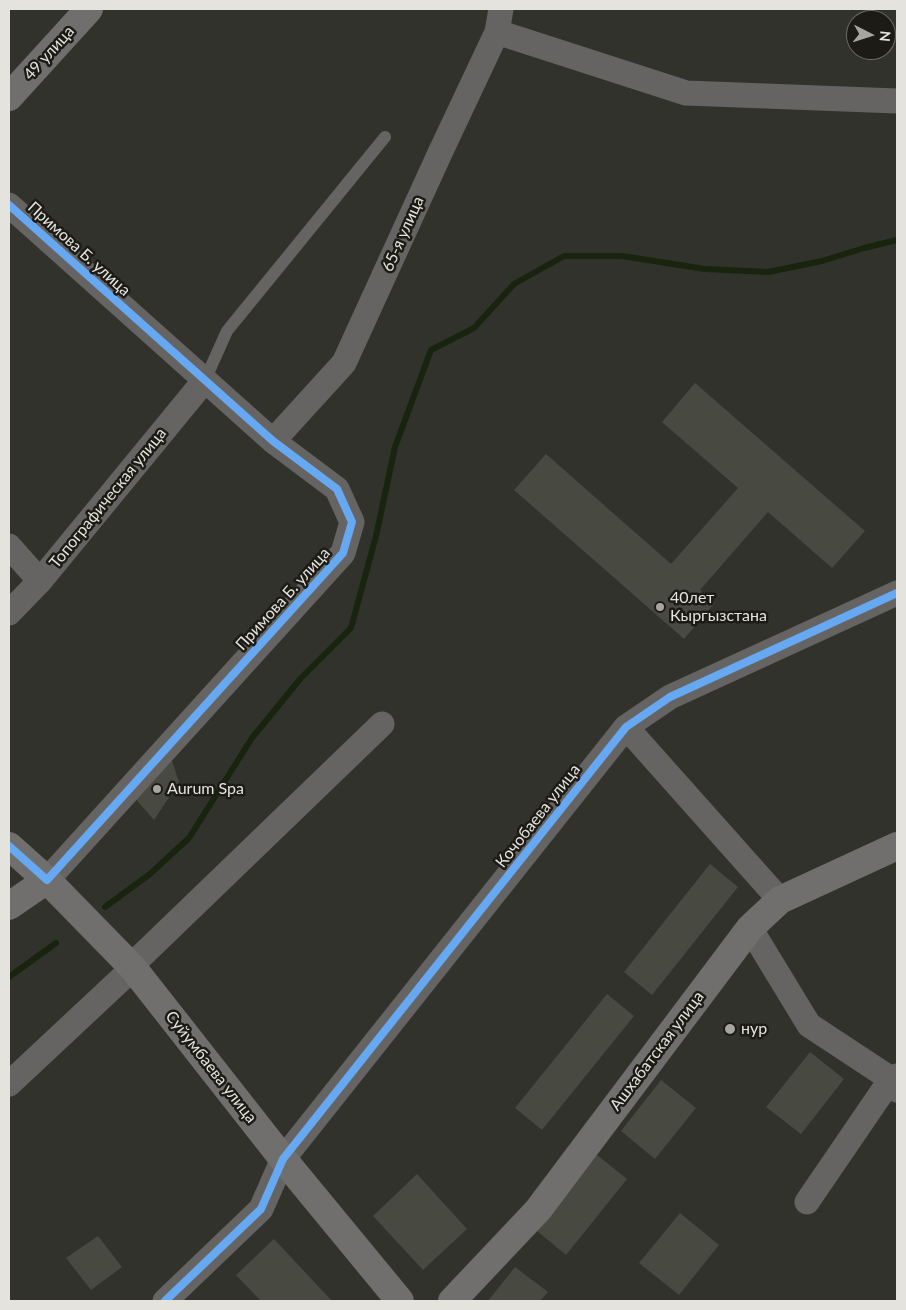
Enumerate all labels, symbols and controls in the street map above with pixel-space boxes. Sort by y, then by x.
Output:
north arrow [846,10,896,60]
street label: 49 улица [20,22,78,84]
text: N [877,30,894,42]
street label: 65-я улица [378,193,428,275]
street label: Примова Б. улица [24,198,134,300]
street label: Топографическая улица [46,424,170,572]
street label: Примова Б. улица [232,544,334,654]
place label: 40лет Кыргызстана [670,588,767,626]
marker: 40лет Кыргызстана [654,601,666,613]
street label: Кочобаева улица [492,760,584,872]
place label: Aurum Spa [167,779,244,799]
marker: Aurum Spa [151,783,163,795]
street label: Ашхабатская улица [606,988,708,1114]
street label: Суйумбаева улица [161,1007,261,1127]
place label: нур [741,1019,767,1039]
marker: нур [723,1022,737,1036]

